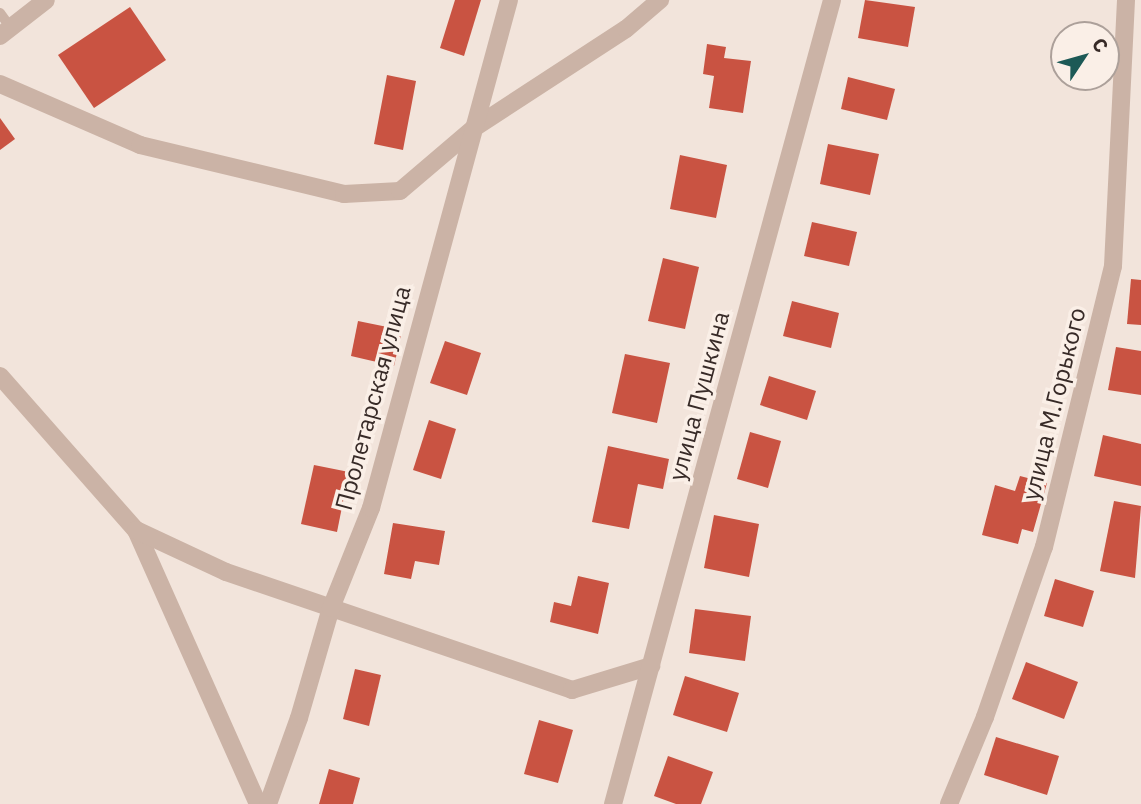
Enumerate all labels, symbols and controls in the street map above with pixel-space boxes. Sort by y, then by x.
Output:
north arrow [1050,21,1120,91]
text: С [1087,33,1114,57]
street label: Пролетарская улица [329,283,417,513]
street label: улица М.Горького [1016,305,1092,503]
street label: улица Пушкина [663,308,735,484]

